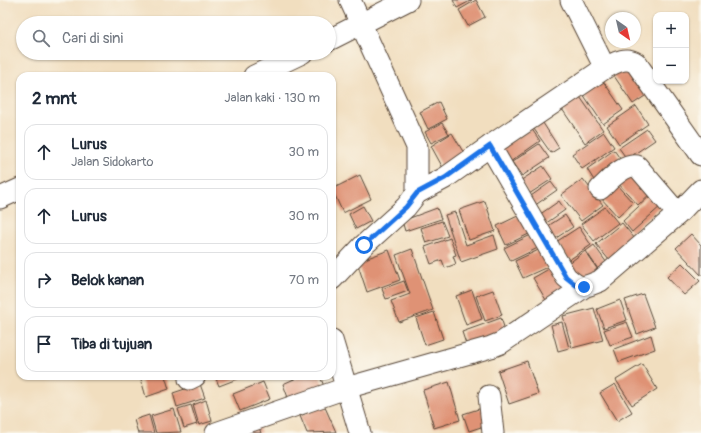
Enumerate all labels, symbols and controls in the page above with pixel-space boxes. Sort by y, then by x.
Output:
north arrow [605,12,641,48]
map controls [653,12,689,84]
button: + [653,12,689,48]
search box [16,16,336,60]
icon: search [30,27,52,49]
text: Cari di sini [62,29,123,48]
button: − [653,48,689,84]
text: 2 mnt [32,88,77,109]
text: Jalan kaki · 130 m [224,90,320,106]
text: Lurus [71,135,107,154]
icon: ahead [33,141,55,163]
text: 30 m [289,144,319,160]
text: Jalan Sidokarto [71,154,154,170]
icon: ahead [33,205,55,227]
text: Lurus [71,207,107,226]
text: 30 m [289,208,319,224]
route start [355,236,373,254]
icon: right [33,269,55,291]
text: Belok kanan [71,271,144,290]
text: 70 m [289,272,319,288]
route end [575,278,593,296]
icon: arrive [33,333,55,355]
text: Tiba di tujuan [71,335,152,354]

